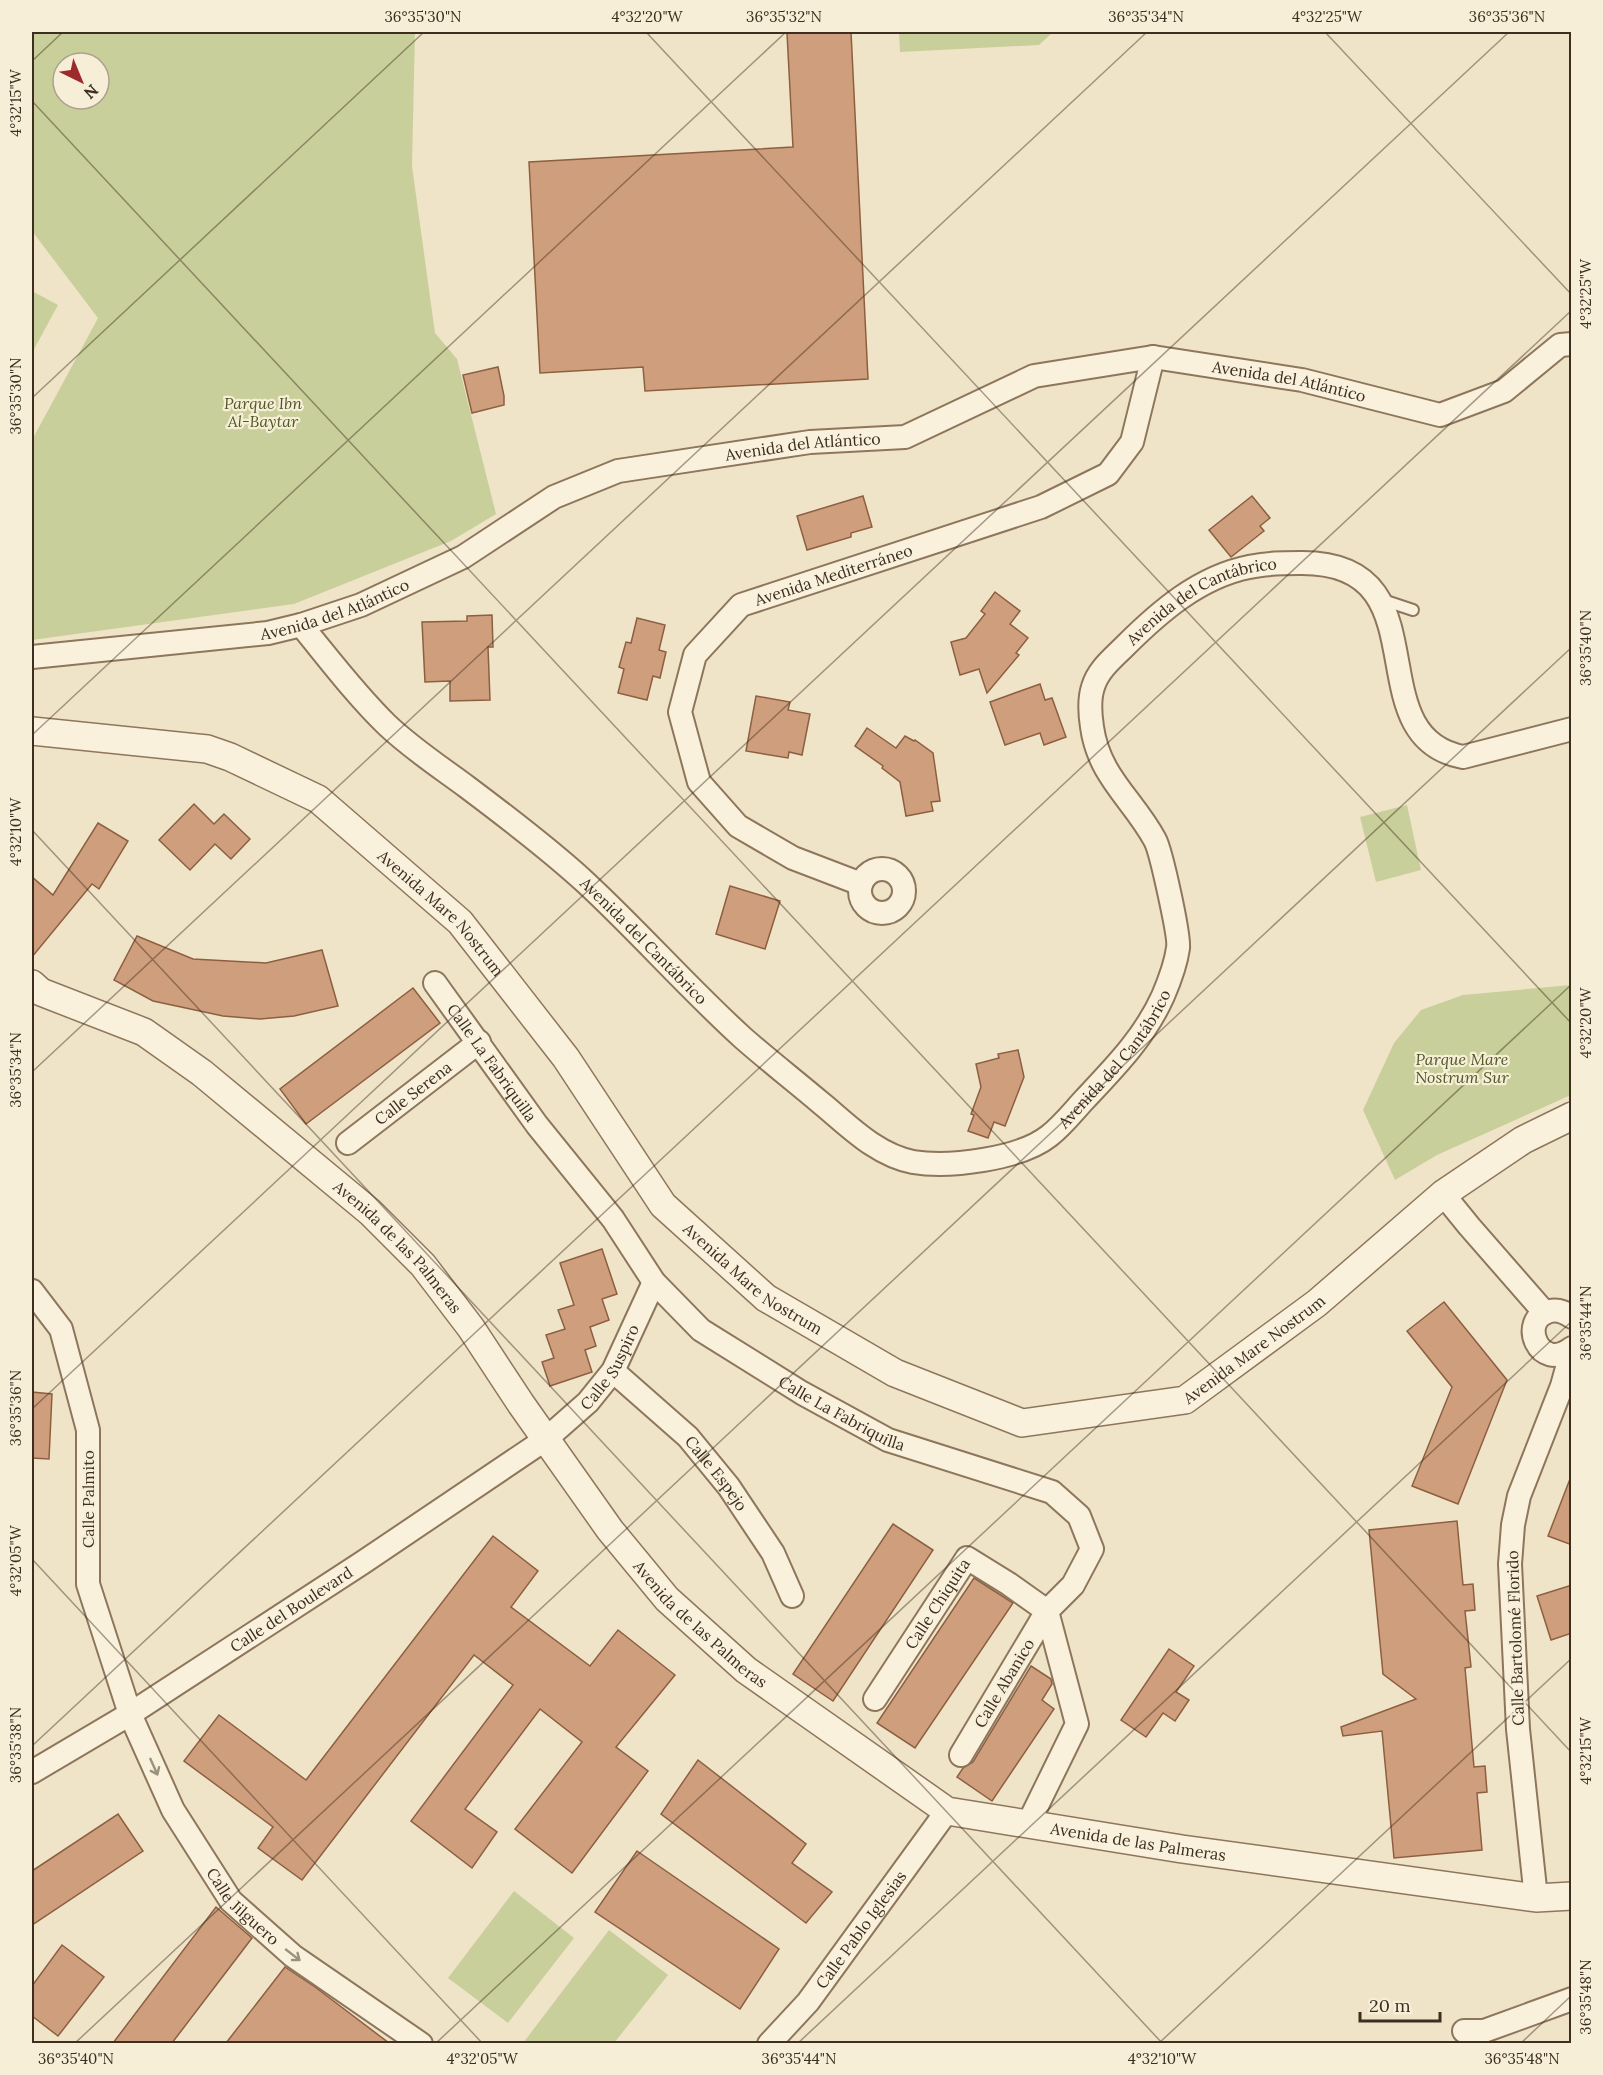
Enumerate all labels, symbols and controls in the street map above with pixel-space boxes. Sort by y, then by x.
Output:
text: 36°35'30"N [384,7,462,26]
text: 4°32'20"W [611,7,684,26]
text: 36°35'32"N [746,7,822,26]
text: 36°35'34"N [1108,7,1184,26]
text: 4°32'25"W [1292,7,1363,26]
text: 36°35'36"N [1469,7,1545,26]
north arrow [51,51,111,111]
text: 4°32'15"W [6,68,25,137]
text: N [80,80,103,104]
text: 4°32'25"W [1576,258,1595,329]
street label: Avenida del Atlántico [1210,356,1368,406]
text: 36°35'30"N [6,357,25,435]
park label: Parque Ibn Al-Baytar [224,393,302,431]
street label: Avenida del Atlántico [723,428,881,465]
street label: Avenida Mediterráneo [751,540,915,610]
street label: Avenida del Cantábrico [1121,553,1278,650]
street label: Avenida del Atlántico [259,574,412,644]
text: 36°35'40"N [1576,610,1595,686]
text: 4°32'10"W [6,797,25,866]
street label: Avenida Mare Nostrum [373,845,508,980]
street label: Avenida del Cantábrico [576,872,712,1009]
text: 4°32'20"W [1576,986,1595,1059]
street label: Avenida del Cantábrico [1053,987,1175,1133]
street label: Calle La Fabriquilla [443,1000,541,1126]
text: 36°35'34"N [6,1032,25,1108]
park label: Parque Mare Nostrum Sur [1415,1049,1510,1087]
street label: Calle Serena [370,1057,456,1129]
street label: Avenida de las Palmeras [329,1175,466,1317]
street label: Avenida Mare Nostrum [679,1218,826,1339]
text: 36°35'44"N [1576,1286,1595,1360]
street label: Avenida Mare Nostrum [1178,1291,1329,1409]
street label: Calle Suspiro [576,1321,643,1414]
text: 36°35'36"N [6,1370,25,1446]
street label: Calle La Fabriquilla [775,1371,907,1455]
street label: Calle Espejo [681,1431,752,1515]
street label: Calle Palmito [78,1450,98,1548]
text: 4°32'05"W [6,1524,25,1597]
street label: Calle Bartolomé Florido [1502,1550,1528,1726]
street label: Calle Chiquita [900,1554,974,1653]
street label: Avenida de las Palmeras [629,1556,771,1692]
street label: Calle del Boulevard [226,1562,356,1656]
street label: Calle Abanico [970,1635,1038,1731]
text: 36°35'38"N [6,1707,25,1783]
text: 4°32'15"W [1576,1716,1595,1785]
one-way arrow [148,1758,160,1776]
street label: Avenida de las Palmeras [1048,1818,1227,1865]
street label: Calle Jilguero [202,1864,284,1949]
street label: Calle Pablo Iglesias [811,1867,910,1992]
one-way arrow [285,1949,301,1962]
text: 36°35'48"N [1576,1959,1595,2035]
scale bar [1360,1985,1440,2023]
text: 20 m [1369,1994,1411,2017]
text: 36°35'40"N [38,2049,114,2068]
text: 4°32'05"W [446,2049,519,2068]
text: 36°35'44"N [762,2049,836,2068]
text: 4°32'10"W [1128,2049,1197,2068]
text: 36°35'48"N [1484,2049,1560,2068]

